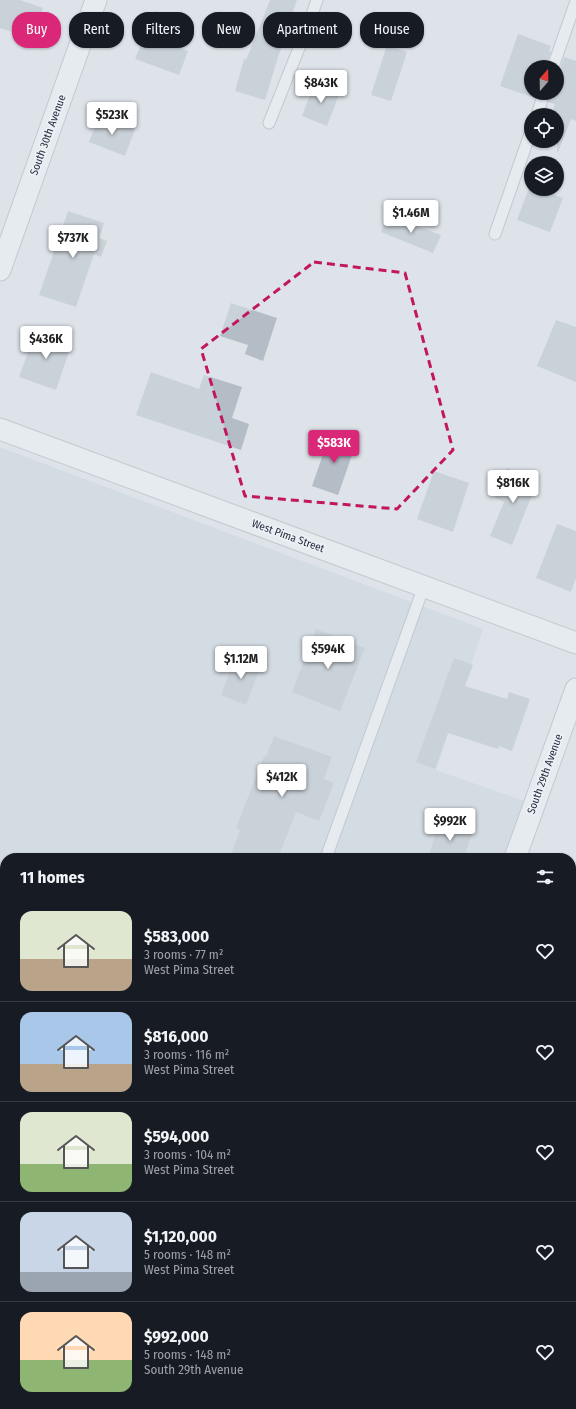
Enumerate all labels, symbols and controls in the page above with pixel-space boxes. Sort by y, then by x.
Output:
chip: Buy [12,12,61,48]
chip: Rent [69,12,124,48]
chip: Filters [132,12,194,48]
chip: New [202,12,255,48]
chip: Apartment [263,12,352,48]
chip: House [360,12,424,48]
north arrow [524,60,564,100]
map controls [524,60,564,196]
pin: $843K [293,70,349,104]
text: $843K [304,75,338,90]
street label: South 30th Avenue [27,93,69,177]
pin: $523K [84,102,140,136]
text: $523K [96,107,128,122]
button: locate [524,108,564,148]
button: layers [524,156,564,196]
pin: $1.46M [378,200,444,234]
text: $1.46M [392,205,430,220]
pin: $737K [45,225,101,259]
text: $737K [58,230,88,245]
pin: $436K [18,326,74,360]
text: $436K [29,331,63,346]
pin: $583K [306,430,362,464]
text: $583K [317,435,351,450]
pin: $816K [485,470,541,504]
text: $816K [497,475,529,490]
street label: West Pima Street [250,517,327,555]
pin: $594K [300,636,356,670]
text: $594K [311,641,345,656]
pin: $1.12M [208,646,274,680]
text: $1.12M [224,651,258,666]
street label: South 29th Avenue [525,732,565,816]
pin: $412K [254,764,310,798]
text: $412K [266,769,298,784]
pin: $992K [422,808,478,842]
text: $992K [433,813,467,828]
icon: filters [534,866,556,888]
text: 11 homes [20,867,85,888]
text: $583,000 [144,926,209,947]
icon: home [52,927,100,975]
icon: heart [534,940,556,962]
text: 3 rooms · 77 m² [144,947,223,962]
text: West Pima Street [144,962,234,977]
text: $816,000 [144,1026,209,1047]
icon: home [52,1028,100,1076]
icon: heart [534,1041,556,1063]
text: 3 rooms · 116 m² [144,1047,229,1062]
text: West Pima Street [144,1062,234,1077]
text: $594,000 [144,1126,209,1147]
icon: home [52,1128,100,1176]
icon: heart [534,1141,556,1163]
text: 3 rooms · 104 m² [144,1147,231,1162]
text: West Pima Street [144,1162,234,1177]
text: $1,120,000 [144,1226,217,1247]
icon: home [52,1228,100,1276]
icon: heart [534,1241,556,1263]
text: 5 rooms · 148 m² [144,1247,231,1262]
text: West Pima Street [144,1262,234,1277]
text: $992,000 [144,1326,209,1347]
icon: home [52,1328,100,1376]
icon: heart [534,1341,556,1363]
text: 5 rooms · 148 m² [144,1347,231,1362]
text: South 29th Avenue [144,1362,243,1377]

